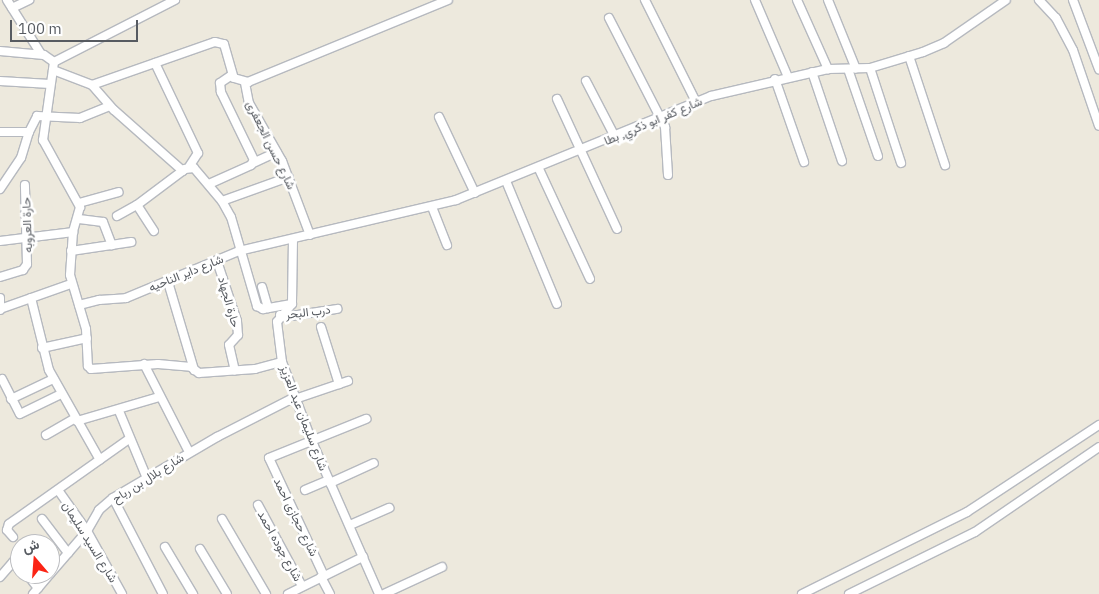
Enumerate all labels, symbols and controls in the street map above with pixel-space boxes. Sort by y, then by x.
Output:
scale bar [12,10,140,42]
text: 100 m [18,19,62,38]
street label: شارع كفر ابو ذكري, بطا [602,94,704,148]
street label: شارع حسن الجعفرى [243,98,299,192]
street label: حارة العروبه [19,197,35,253]
street label: شارع داير الناحيه [147,251,225,295]
street label: حارة الجهاد [215,275,243,329]
street label: درب البحر [285,302,331,322]
street label: شارع سليمان عبد العزيز [277,363,331,473]
street label: شارع بلال بن رباح [110,450,186,506]
street label: شارع حجازى احمد [271,475,321,559]
street label: شارع السيد سليمان [59,499,121,585]
street label: شارع جوده احمد [255,508,305,584]
north arrow [10,534,60,584]
text: ش [20,535,41,557]

